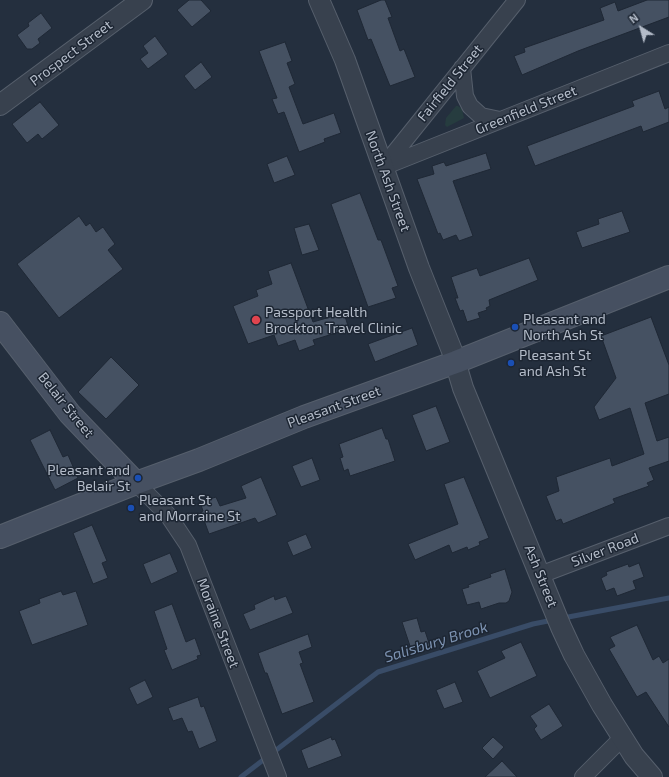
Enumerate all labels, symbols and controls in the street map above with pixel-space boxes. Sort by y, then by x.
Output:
north arrow [621,8,661,48]
text: N [626,10,641,26]
street label: Prospect Street [27,17,115,89]
street label: Fairfield Street [414,41,486,125]
street label: Greenfield Street [473,82,579,138]
street label: North Ash Street [362,128,414,234]
place label: Passport Health Brockton Travel Clinic [265,304,402,336]
place label: Pleasant and North Ash St [523,311,606,344]
marker: Passport Health Brockton Travel Clinic [250,314,262,326]
marker: Pleasant and North Ash St [510,322,520,332]
place label: Pleasant St and Ash St [519,347,591,380]
marker: Pleasant St and Ash St [506,358,516,368]
street label: Belair Street [35,369,97,441]
street label: Pleasant Street [285,382,383,432]
place label: Pleasant and Belair St [47,462,130,494]
marker: Pleasant and Belair St [133,473,143,483]
place label: Pleasant St and Morraine St [139,492,240,524]
marker: Pleasant St and Morraine St [126,503,136,513]
street label: Silver Road [569,529,641,571]
street label: Ash Street [521,542,561,610]
street label: Moraine Street [193,576,243,670]
water label: Salisbury Brook [382,618,490,666]

